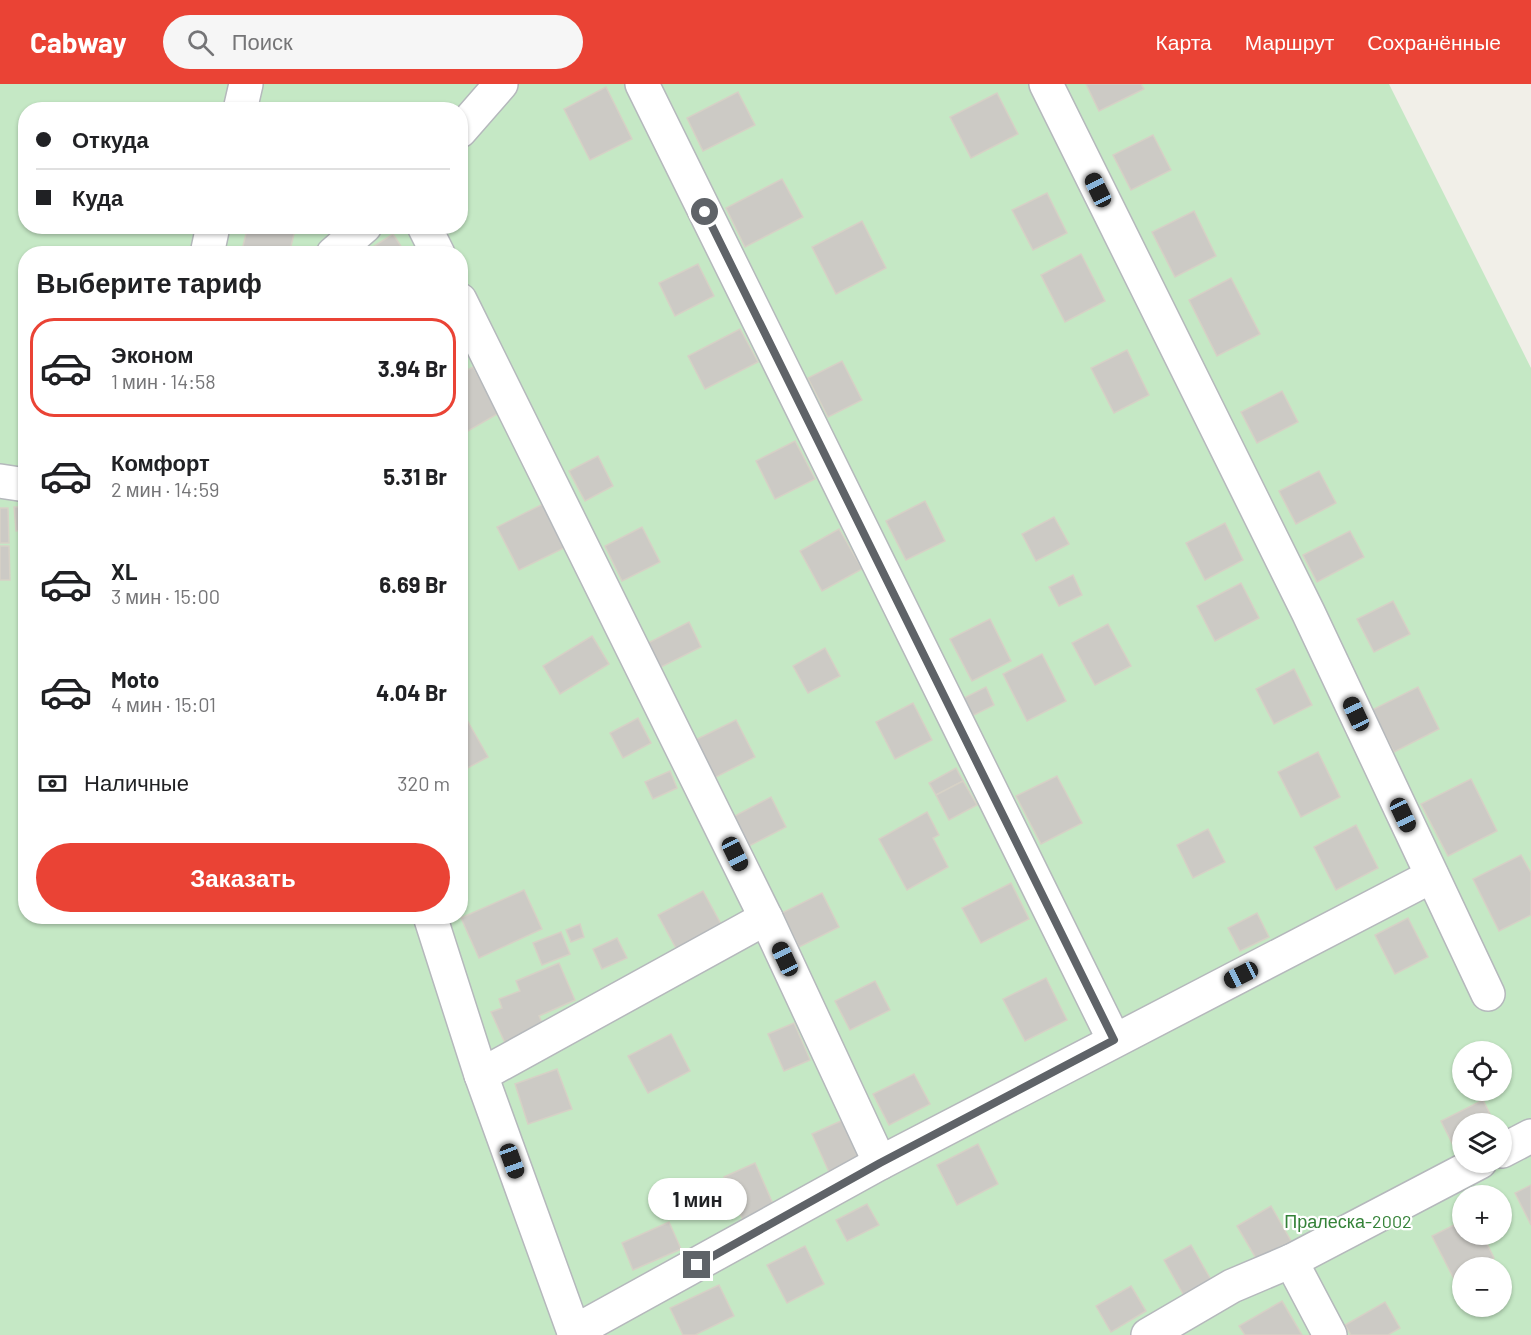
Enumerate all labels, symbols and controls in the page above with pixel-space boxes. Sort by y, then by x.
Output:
search box [163,15,583,69]
text: Cabway [30,25,127,59]
icon: search [184,26,217,59]
text: Поиск [232,28,293,54]
text: Карта [1156,29,1212,54]
text: Маршрут [1245,29,1334,54]
text: Сохранённые [1367,29,1501,54]
text: Откуда [72,126,149,152]
car [1082,170,1114,210]
text: Куда [72,184,123,210]
route start [691,198,718,225]
text: Выберите тариф [36,266,262,298]
icon: car [39,341,93,395]
text: Эконом [111,341,194,367]
text: 3.94 Br [378,355,447,381]
text: 1 мин · 14:58 [111,369,216,393]
icon: car [39,449,93,503]
text: Комфорт [111,449,210,475]
text: 5.31 Br [383,463,447,489]
text: 2 мин · 14:59 [111,477,219,501]
icon: car [39,557,93,611]
text: XL [111,558,137,584]
text: 6.69 Br [379,571,447,597]
text: 3 мин · 15:00 [111,584,220,608]
icon: car [39,665,93,719]
text: Moto [111,666,159,692]
text: 4.04 Br [376,679,447,705]
text: 4 мин · 15:01 [111,692,216,716]
car [1340,694,1372,734]
icon: cash [36,767,69,800]
text: Наличные [84,769,189,795]
text: 320 m [397,771,450,795]
car [1387,795,1419,835]
car [719,834,751,874]
button: Заказать [36,843,450,912]
car [769,939,801,979]
car [1221,959,1261,991]
map controls [1452,1041,1512,1317]
button: locate [1452,1041,1512,1101]
button: layers [1452,1113,1512,1173]
car [497,1141,527,1181]
callout: 1 мин [648,1178,746,1220]
button: + [1452,1185,1512,1245]
text: 1 мин [672,1187,723,1211]
park label: Пралеска-2002 [1284,1210,1412,1232]
route end [683,1251,710,1278]
button: − [1452,1257,1512,1317]

